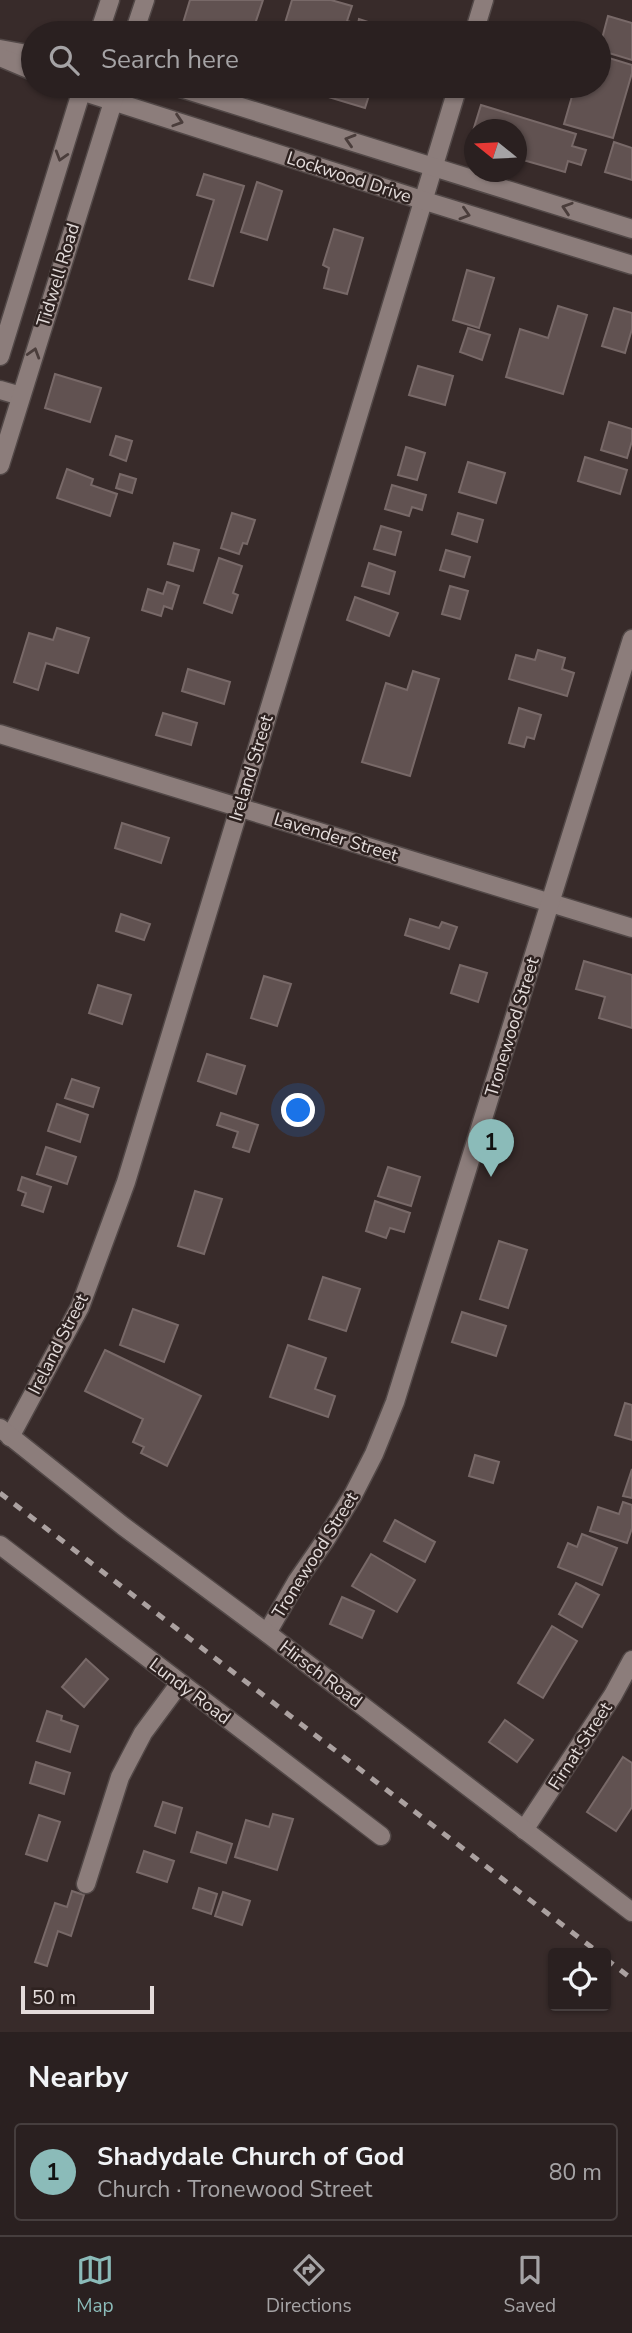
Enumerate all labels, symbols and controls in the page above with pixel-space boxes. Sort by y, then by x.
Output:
search box [21,21,611,98]
icon: search [45,41,83,79]
text: Search here [101,42,239,77]
one-way arrow [172,113,184,128]
north arrow [464,119,527,182]
one-way arrow [345,133,357,148]
street label: Lockwood Drive [284,146,414,208]
one-way arrow [55,150,69,162]
one-way arrow [561,202,573,217]
one-way arrow [459,205,471,220]
street label: Tidwell Road [31,220,85,330]
one-way arrow [26,348,41,360]
street label: Ireland Street [223,711,279,824]
street label: Lavender Street [271,807,402,867]
street label: Tronewood Street [479,954,545,1100]
your location [281,1093,315,1127]
pin: 1 [468,1119,514,1177]
street label: Ireland Street [22,1289,94,1398]
street label: Tronewood Street [266,1487,364,1623]
street label: Hirsch Road [275,1635,367,1713]
street label: Lundy Road [144,1652,236,1730]
street label: Firnat Street [543,1697,618,1795]
map controls [548,1948,611,2011]
button: locate [548,1948,611,2011]
scale bar [21,1983,154,2015]
text: 50 m [32,1985,76,2011]
text: Nearby [28,2057,128,2098]
text: Shadydale Church of God [97,2139,404,2174]
text: 1 [46,2157,60,2188]
text: 80 m [549,2157,602,2188]
text: Church · Tronewood Street [97,2174,372,2205]
tab: Map [76,2251,114,2319]
tab: Directions [266,2251,352,2319]
tab: Saved [504,2251,556,2319]

